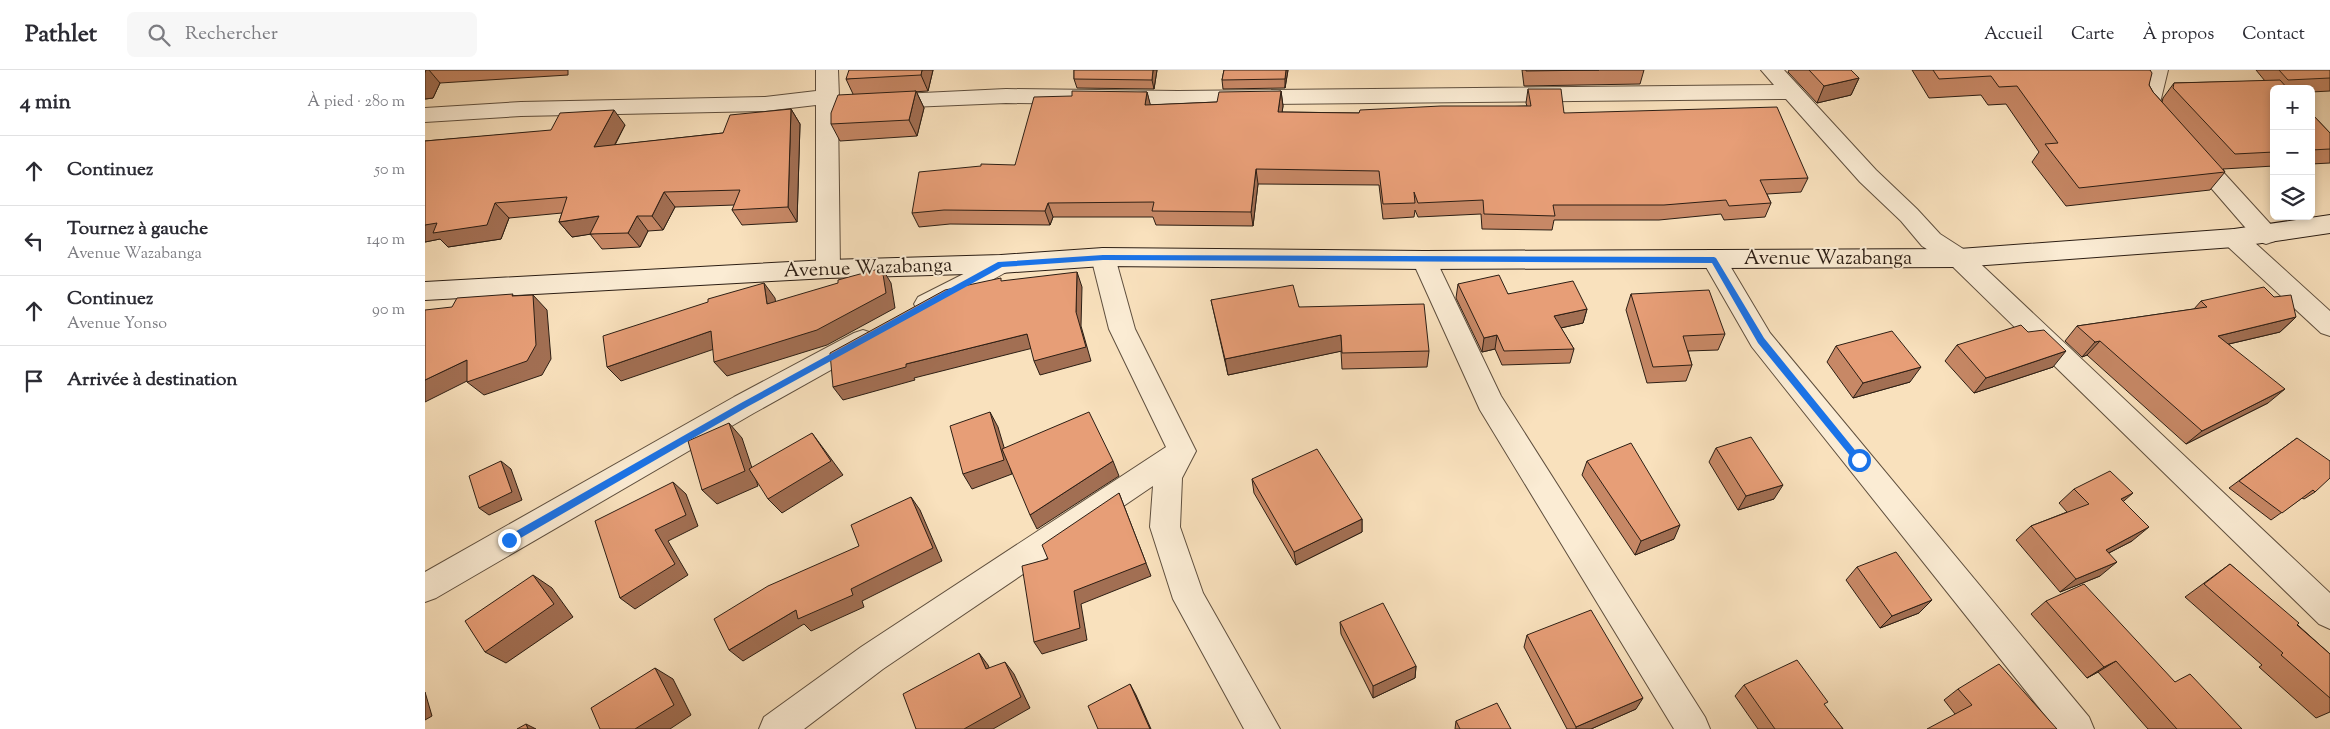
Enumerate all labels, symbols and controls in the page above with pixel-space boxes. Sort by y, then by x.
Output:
search box [127,12,477,57]
text: Pathlet [25,18,97,52]
icon: search [145,21,173,49]
text: Rechercher [185,21,278,48]
text: Accueil [1984,22,2043,48]
text: Carte [2071,22,2115,48]
text: À propos [2143,22,2214,48]
text: Contact [2242,22,2305,48]
map controls [2270,85,2315,220]
button: + [2270,85,2315,130]
text: 4 min [20,88,71,118]
text: À pied · 280 m [307,91,405,114]
button: − [2270,130,2315,175]
icon: ahead [20,157,48,185]
text: Continuez [67,157,153,184]
text: 50 m [374,159,405,182]
button: layers [2270,175,2315,220]
text: Tournez à gauche [67,216,208,243]
icon: left [20,227,48,255]
text: 140 m [367,229,405,252]
text: Avenue Wazabanga [67,243,202,266]
street label: Avenue Wazabanga [1744,245,1912,274]
street label: Avenue Wazabanga [783,252,953,286]
text: Continuez [67,286,153,313]
icon: ahead [20,297,48,325]
text: 90 m [372,299,405,322]
text: Avenue Yonso [67,313,167,336]
icon: arrive [20,367,48,395]
text: Arrivée à destination [67,367,238,394]
route start [1848,449,1871,472]
route end [498,529,521,552]

